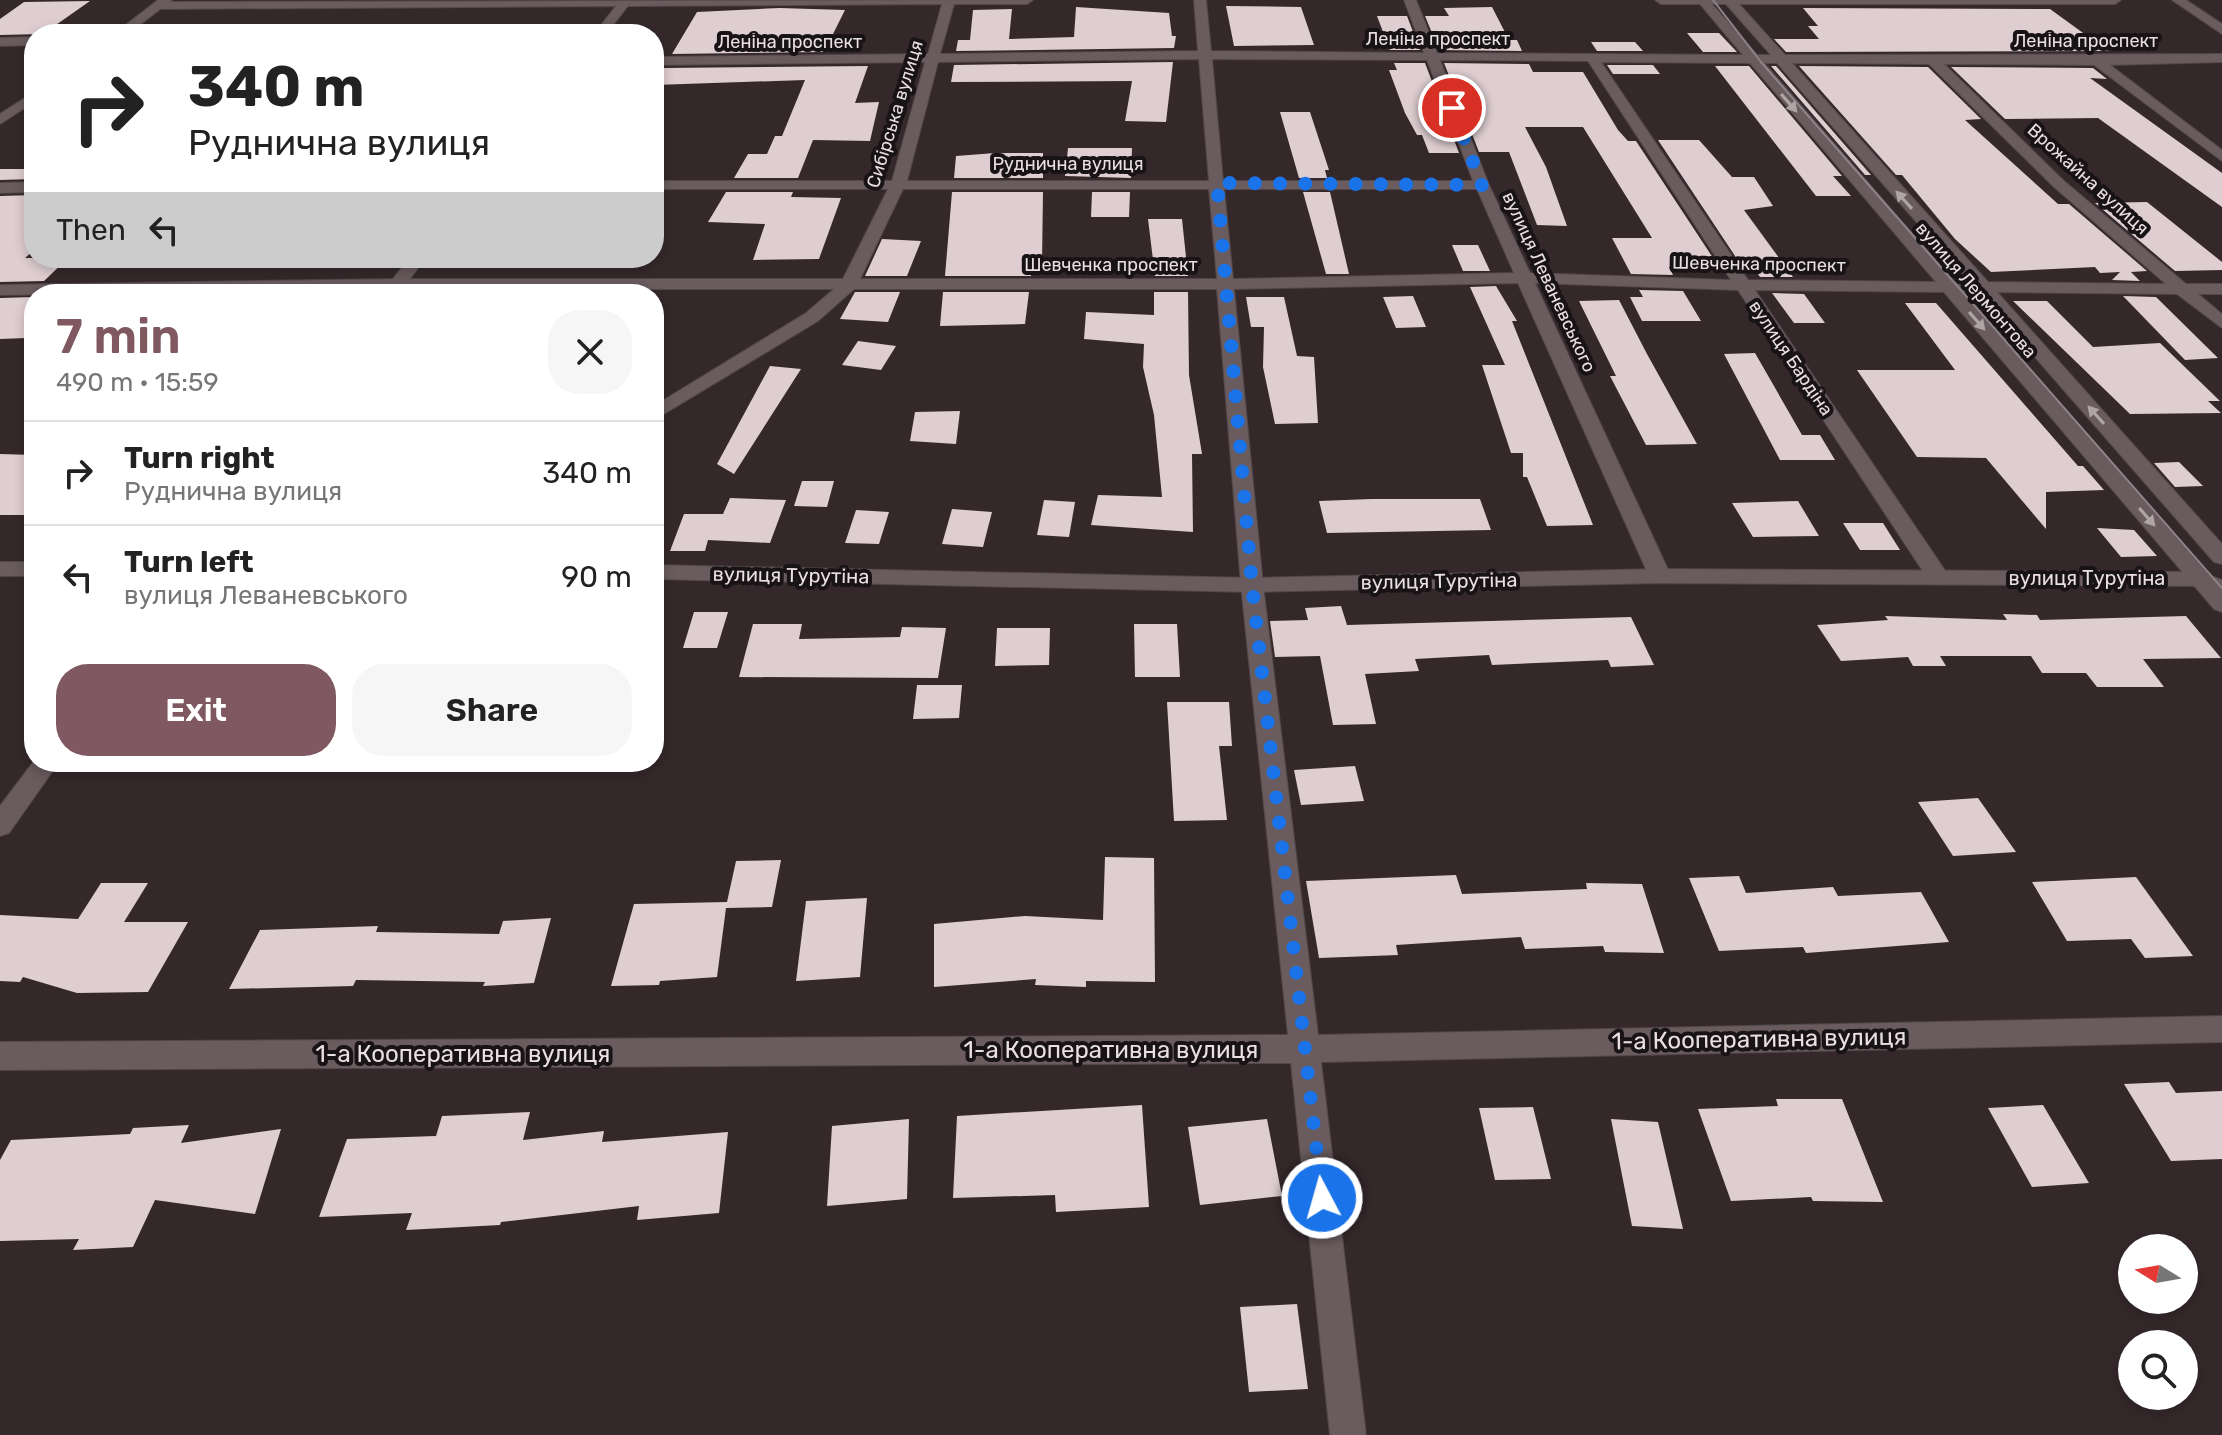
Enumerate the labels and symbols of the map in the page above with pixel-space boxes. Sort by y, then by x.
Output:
street label: Леніна проспект [1366,28,1510,50]
street label: Леніна проспект [2014,30,2158,52]
street label: Леніна проспект [718,31,862,53]
street label: Сибірська вулиця [862,38,928,190]
pin [1418,74,1486,142]
one-way arrow [1779,93,1797,112]
street label: Врожайна вулиця [2023,119,2153,239]
street label: Руднична вулиця [992,153,1144,175]
street label: вулиця Леваневського [1498,188,1600,376]
one-way arrow [1895,190,1913,210]
street label: вулиця Лермонтова [1911,218,2041,362]
street label: Шевченка проспект [1672,251,1846,277]
street label: Шевченка проспект [1024,254,1198,276]
street label: вулиця Бардіна [1744,296,1838,420]
one-way arrow [1967,311,1985,331]
one-way arrow [2087,406,2105,425]
one-way arrow [2138,507,2155,527]
street label: вулиця Турутіна [712,562,870,588]
street label: вулиця Турутіна [2009,566,2165,590]
street label: вулиця Турутіна [1360,568,1518,594]
street label: 1-а Кооперативна вулиця [1611,1022,1907,1056]
street label: 1-а Кооперативна вулиця [964,1036,1258,1064]
street label: 1-а Кооперативна вулиця [316,1040,610,1068]
position arrow [1280,1156,1364,1240]
north arrow [2118,1234,2198,1314]

